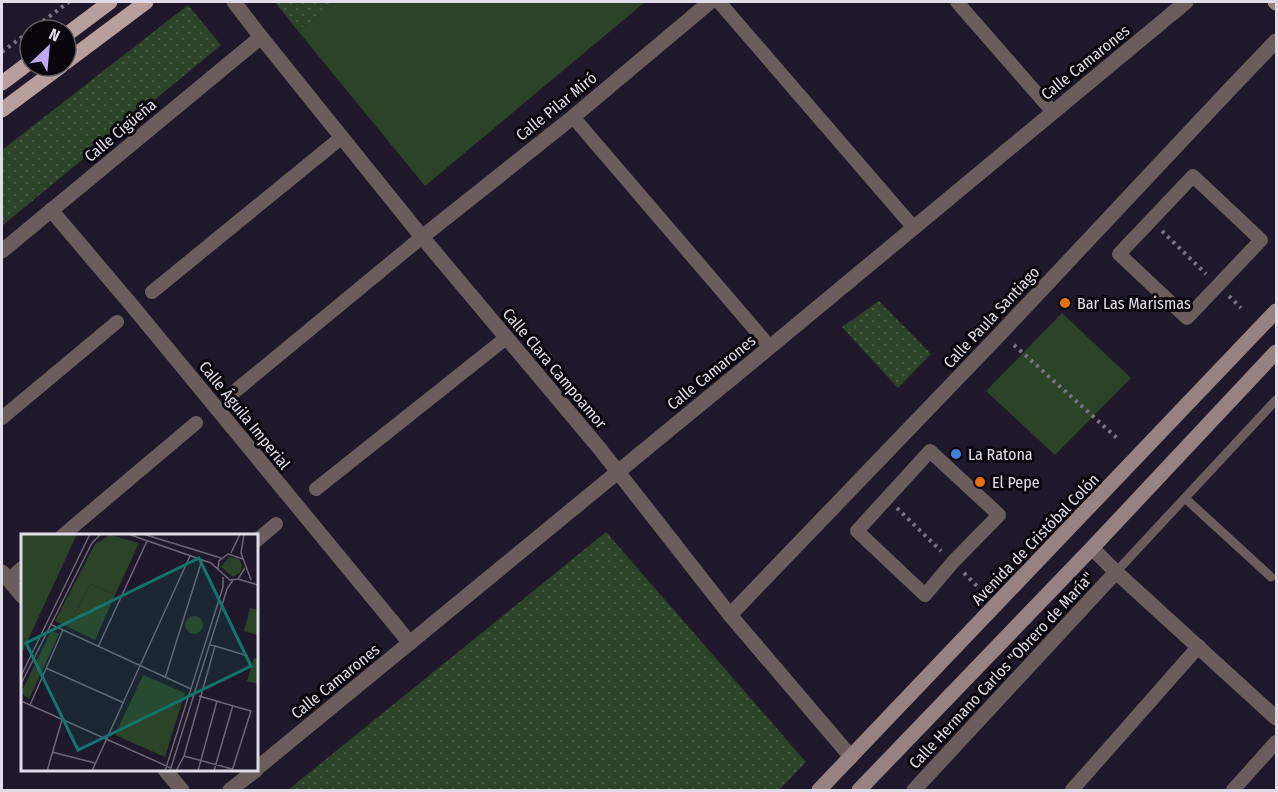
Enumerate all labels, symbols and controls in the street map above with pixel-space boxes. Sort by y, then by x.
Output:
north arrow [18,18,78,78]
street label: Calle Camarones [1037,21,1134,104]
text: N [46,24,63,46]
street label: Calle Pilar Miró [512,68,601,145]
street label: Calle Cigüeña [81,95,160,166]
street label: Calle Paula Santiago [939,263,1043,372]
place label: Bar Las Marismas [1077,294,1191,313]
marker: Bar Las Marismas [1058,296,1072,310]
street label: Calle Clara Campoamor [499,304,611,433]
street label: Calle Camarones [663,331,760,414]
street label: Calle Águila Imperial [195,357,294,473]
place label: La Ratona [968,445,1033,464]
marker: La Ratona [949,447,963,461]
street label: Avenida de Cristóbal Colón [968,470,1103,609]
place label: El Pepe [992,473,1040,492]
marker: El Pepe [973,475,987,489]
inset map [21,534,258,771]
street label: Calle Hermano Carlos "Obrero de María" [905,568,1098,773]
street label: Calle Camarones [287,640,384,723]

